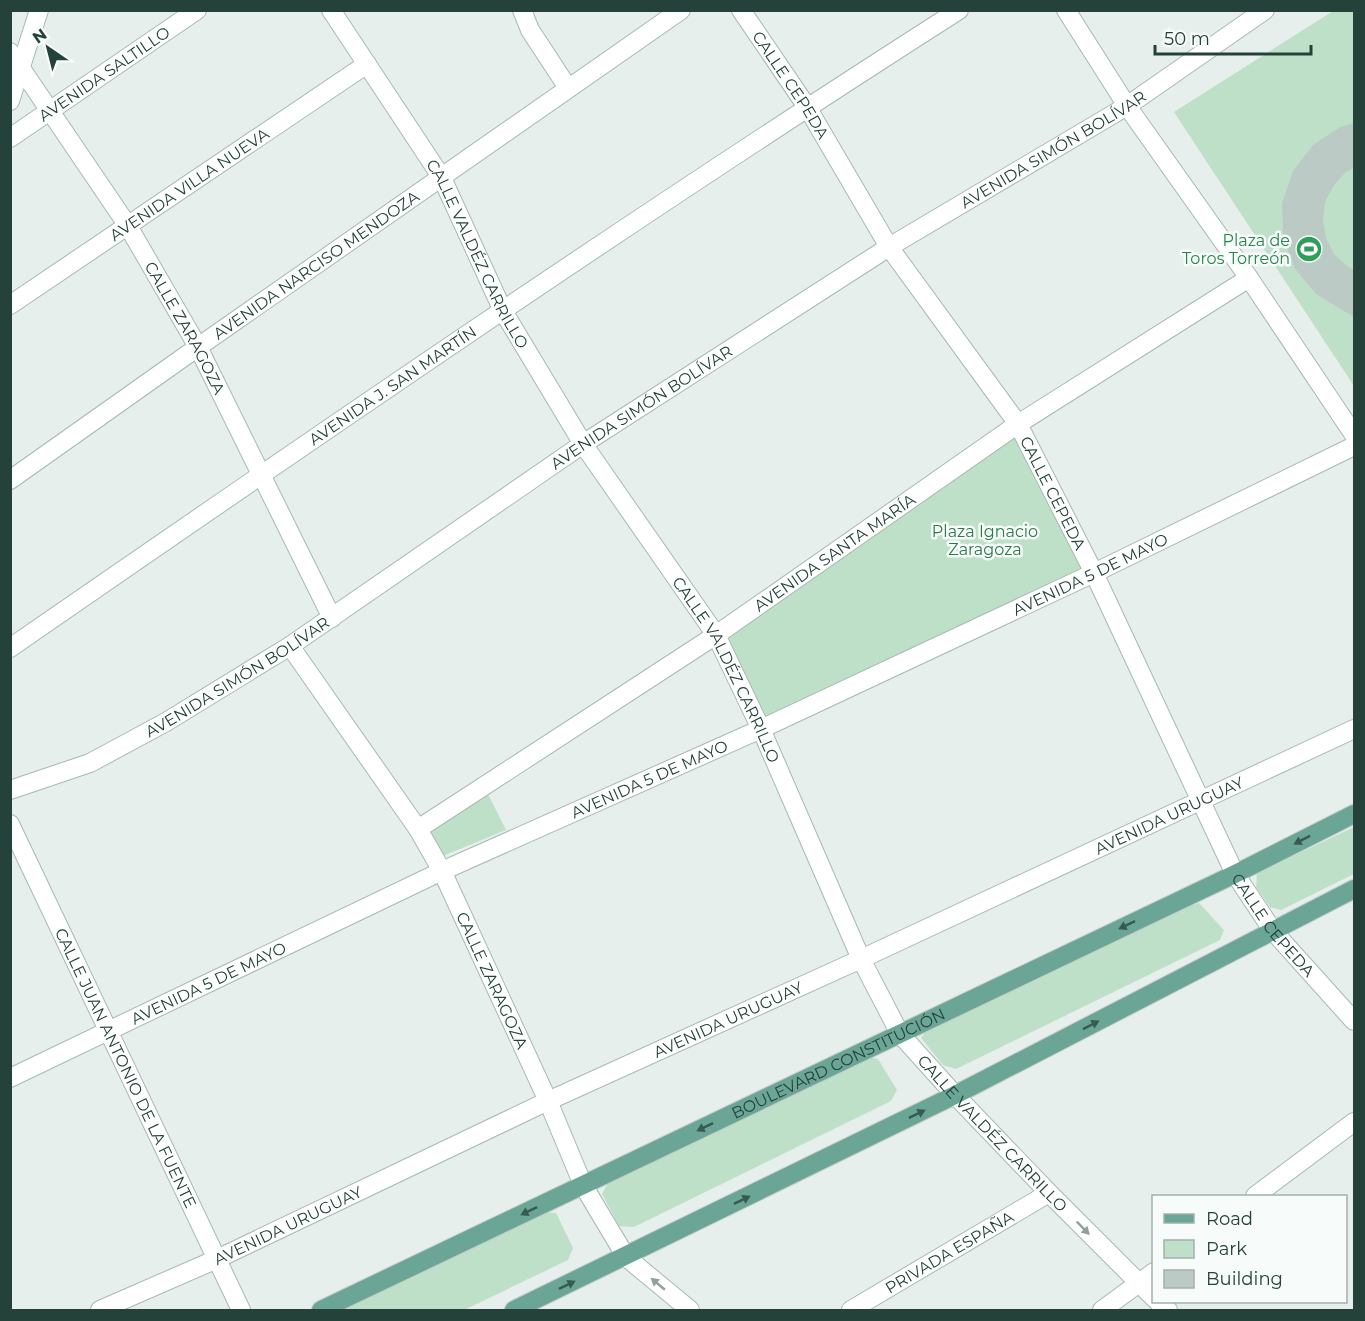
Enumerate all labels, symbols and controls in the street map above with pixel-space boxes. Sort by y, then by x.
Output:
north arrow [18,18,78,78]
scale bar [1155,18,1311,56]
street label: AVENIDA SALTILLO [34,23,172,125]
street label: CALLE CEPEDA [749,27,833,143]
text: 50 m [1164,28,1210,50]
street label: AVENIDA SIMÓN BOLÍVAR [957,86,1150,212]
street label: AVENIDA VILLA NUEVA [106,123,273,245]
street label: CALLE VALDÉZ CARRILLO [423,155,533,352]
street label: AVENIDA NARCISO MENDOZA [209,186,423,343]
place label: Plaza de Toros Torreón [1182,231,1290,268]
sports icon: Plaza de Toros Torreón [1294,234,1324,264]
street label: CALLE ZARAGOZA [141,258,229,398]
street label: AVENIDA J. SAN MARTÍN [305,322,480,449]
street label: AVENIDA SIMÓN BOLÍVAR [547,341,736,473]
street label: CALLE CEPEDA [1016,433,1090,553]
street label: AVENIDA SANTA MARÍA [750,489,919,615]
park label: Plaza Ignacio Zaragoza [932,522,1038,559]
street label: AVENIDA 5 DE MAYO [1010,529,1171,619]
street label: CALLE VALDÉZ CARRILLO [669,573,784,766]
street label: AVENIDA SIMÓN BOLÍVAR [142,612,333,741]
street label: AVENIDA 5 DE MAYO [568,736,731,822]
street label: AVENIDA URUGUAY [1092,772,1247,858]
one-way arrow [1294,835,1311,845]
street label: CALLE CEPEDA [1228,870,1319,981]
street label: CALLE ZARAGOZA [453,909,532,1052]
one-way arrow [1118,920,1136,930]
street label: CALLE JUAN ANTONIO DE LA FUENTE [51,925,201,1211]
street label: AVENIDA 5 DE MAYO [128,938,289,1028]
street label: AVENIDA URUGUAY [650,977,806,1061]
street label: BOULEVARD CONSTITUCIÓN [728,1004,948,1122]
one-way arrow [1082,1020,1099,1030]
street label: CALLE VALDÉZ CARRILLO [914,1051,1072,1216]
one-way arrow [908,1109,925,1118]
one-way arrow [696,1123,713,1132]
street label: AVENIDA URUGUAY [211,1181,366,1269]
one-way arrow [734,1195,751,1205]
legend [1152,1195,1347,1303]
one-way arrow [520,1207,537,1216]
street label: PRIVADA ESPAÑA [882,1207,1017,1297]
text: Road [1206,1208,1253,1230]
one-way arrow [1076,1220,1090,1235]
text: Park [1206,1238,1247,1260]
text: Building [1206,1268,1283,1290]
one-way arrow [650,1277,666,1290]
one-way arrow [558,1281,575,1290]

